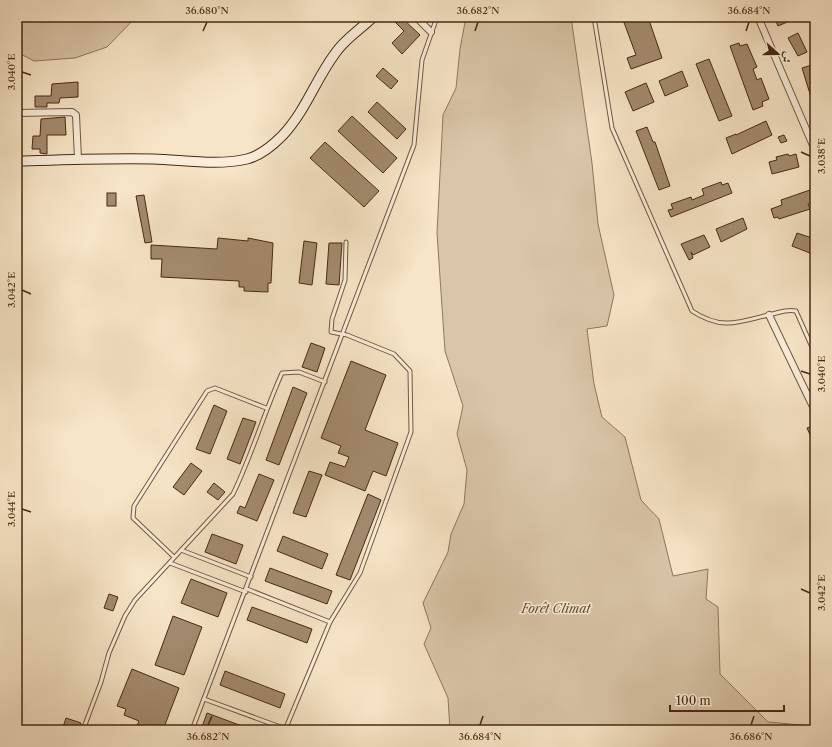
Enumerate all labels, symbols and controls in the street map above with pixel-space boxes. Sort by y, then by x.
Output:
text: 36.680°N [185,4,229,17]
text: 36.682°N [456,4,500,17]
text: 36.684°N [727,4,771,17]
north arrow [758,34,798,74]
text: ش [779,50,796,65]
text: 3.040°E [5,54,18,90]
text: 3.038°E [815,138,828,174]
text: 3.042°E [5,272,18,308]
text: 3.040°E [815,356,828,392]
text: 3.044°E [5,491,18,527]
text: 3.042°E [815,575,828,611]
park label: Forêt Climat [520,601,591,616]
scale bar [670,687,784,713]
text: 100 m [676,693,711,708]
text: 36.682°N [186,730,230,743]
text: 36.684°N [458,730,502,743]
text: 36.686°N [729,730,773,743]

